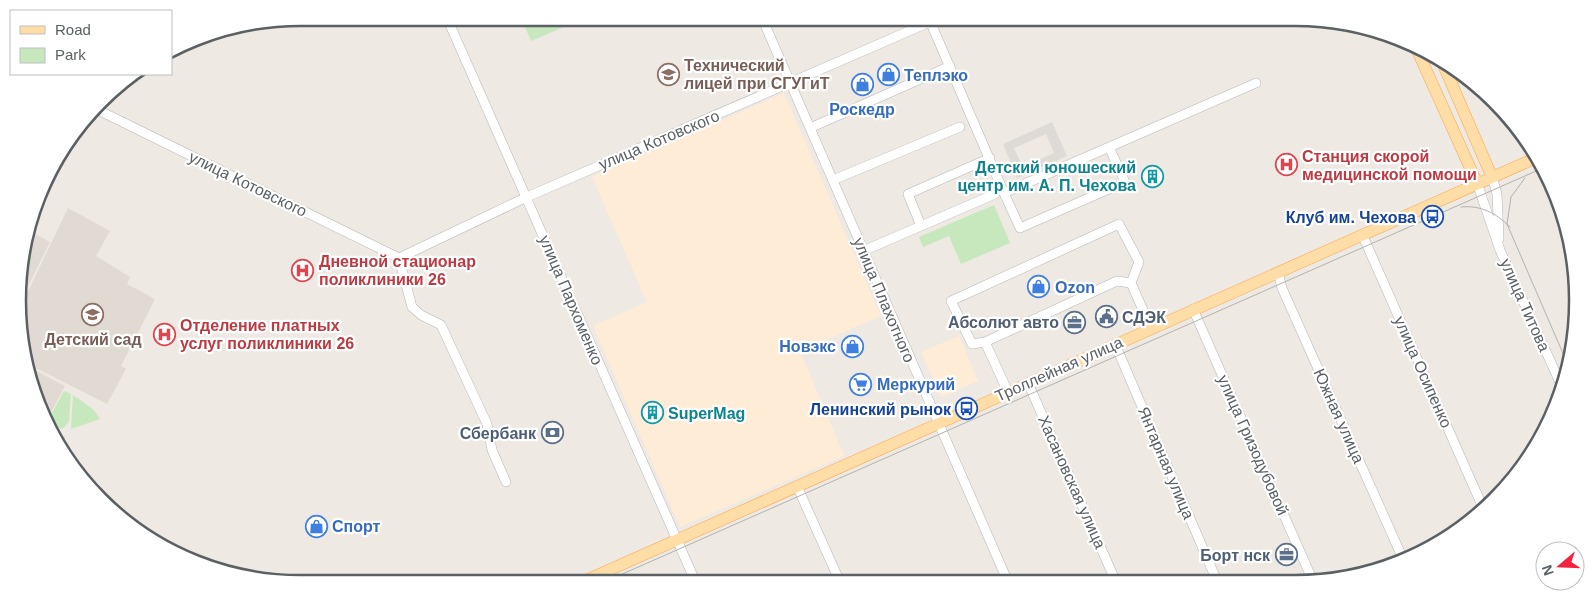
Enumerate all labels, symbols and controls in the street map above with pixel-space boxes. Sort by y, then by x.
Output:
legend [10,10,172,75]
text: Road [55,21,91,38]
text: Park [55,46,86,63]
place label: Технический лицей при СГУГиТ [684,57,830,92]
school or university icon: Технический лицей при СГУГиТ [656,62,680,86]
shop icon: Теплэко [876,63,900,87]
place label: Теплэко [904,67,968,84]
shop icon: Роскедр [850,73,874,97]
place label: Роскедр [829,101,895,118]
street label: улица Котовского [596,107,722,173]
street label: улица Котовского [186,148,310,220]
place label: Станция скорой медицинской помощи [1302,148,1477,183]
hospital icon: Станция скорой медицинской помощи [1274,153,1298,177]
place label: Детский юношеский центр им. А. П. Чехова [957,159,1136,194]
building icon: Детский юношеский центр им. А. П. Чехова [1140,164,1164,188]
bus stop icon: Клуб им. Чехова [1420,205,1444,229]
place label: Клуб им. Чехова [1286,209,1416,226]
street label: улица Пархоменко [536,233,606,367]
street label: улица Плахотного [850,235,918,365]
place label: Дневной стационар поликлиники 26 [319,253,476,288]
street label: улица Титова [1497,256,1553,354]
hospital icon: Дневной стационар поликлиники 26 [291,258,315,282]
shop icon: Ozon [1027,275,1051,299]
place label: Ozon [1055,279,1095,296]
school or university icon: Детский сад [81,303,105,327]
public building icon: СДЭК [1094,305,1118,329]
place label: СДЭК [1122,309,1166,326]
office icon: Абсолют авто [1063,310,1087,334]
place label: Абсолют авто [948,314,1059,331]
street label: улица Осипенко [1391,314,1455,430]
place label: Отделение платных услуг поликлиники 26 [180,317,354,352]
hospital icon: Отделение платных услуг поликлиники 26 [152,322,176,346]
place label: Детский сад [44,331,142,348]
street label: Троллейная улица [993,333,1125,405]
shop icon: Новэкс [840,334,864,358]
place label: Новэкс [779,338,836,355]
street label: Южная улица [1311,366,1367,466]
supermarket icon: Меркурий [849,372,873,396]
street label: улица Гризодубовой [1214,372,1292,518]
place label: Меркурий [877,376,955,393]
bus stop icon: Ленинский рынок [955,397,979,421]
building icon: SuperMag [640,401,664,425]
place label: Ленинский рынок [810,401,952,418]
street label: Янтарная улица [1135,404,1197,522]
place label: SuperMag [668,405,745,422]
street label: Хасановская улица [1035,413,1109,551]
bank icon: Сбербанк [540,421,564,445]
place label: Сбербанк [460,425,537,442]
shop icon: Спорт [304,514,328,538]
place label: Спорт [332,518,381,535]
north arrow [1535,541,1585,591]
office icon: Борт нск [1274,543,1298,567]
place label: Борт нск [1200,547,1271,564]
text: N [1538,563,1557,578]

